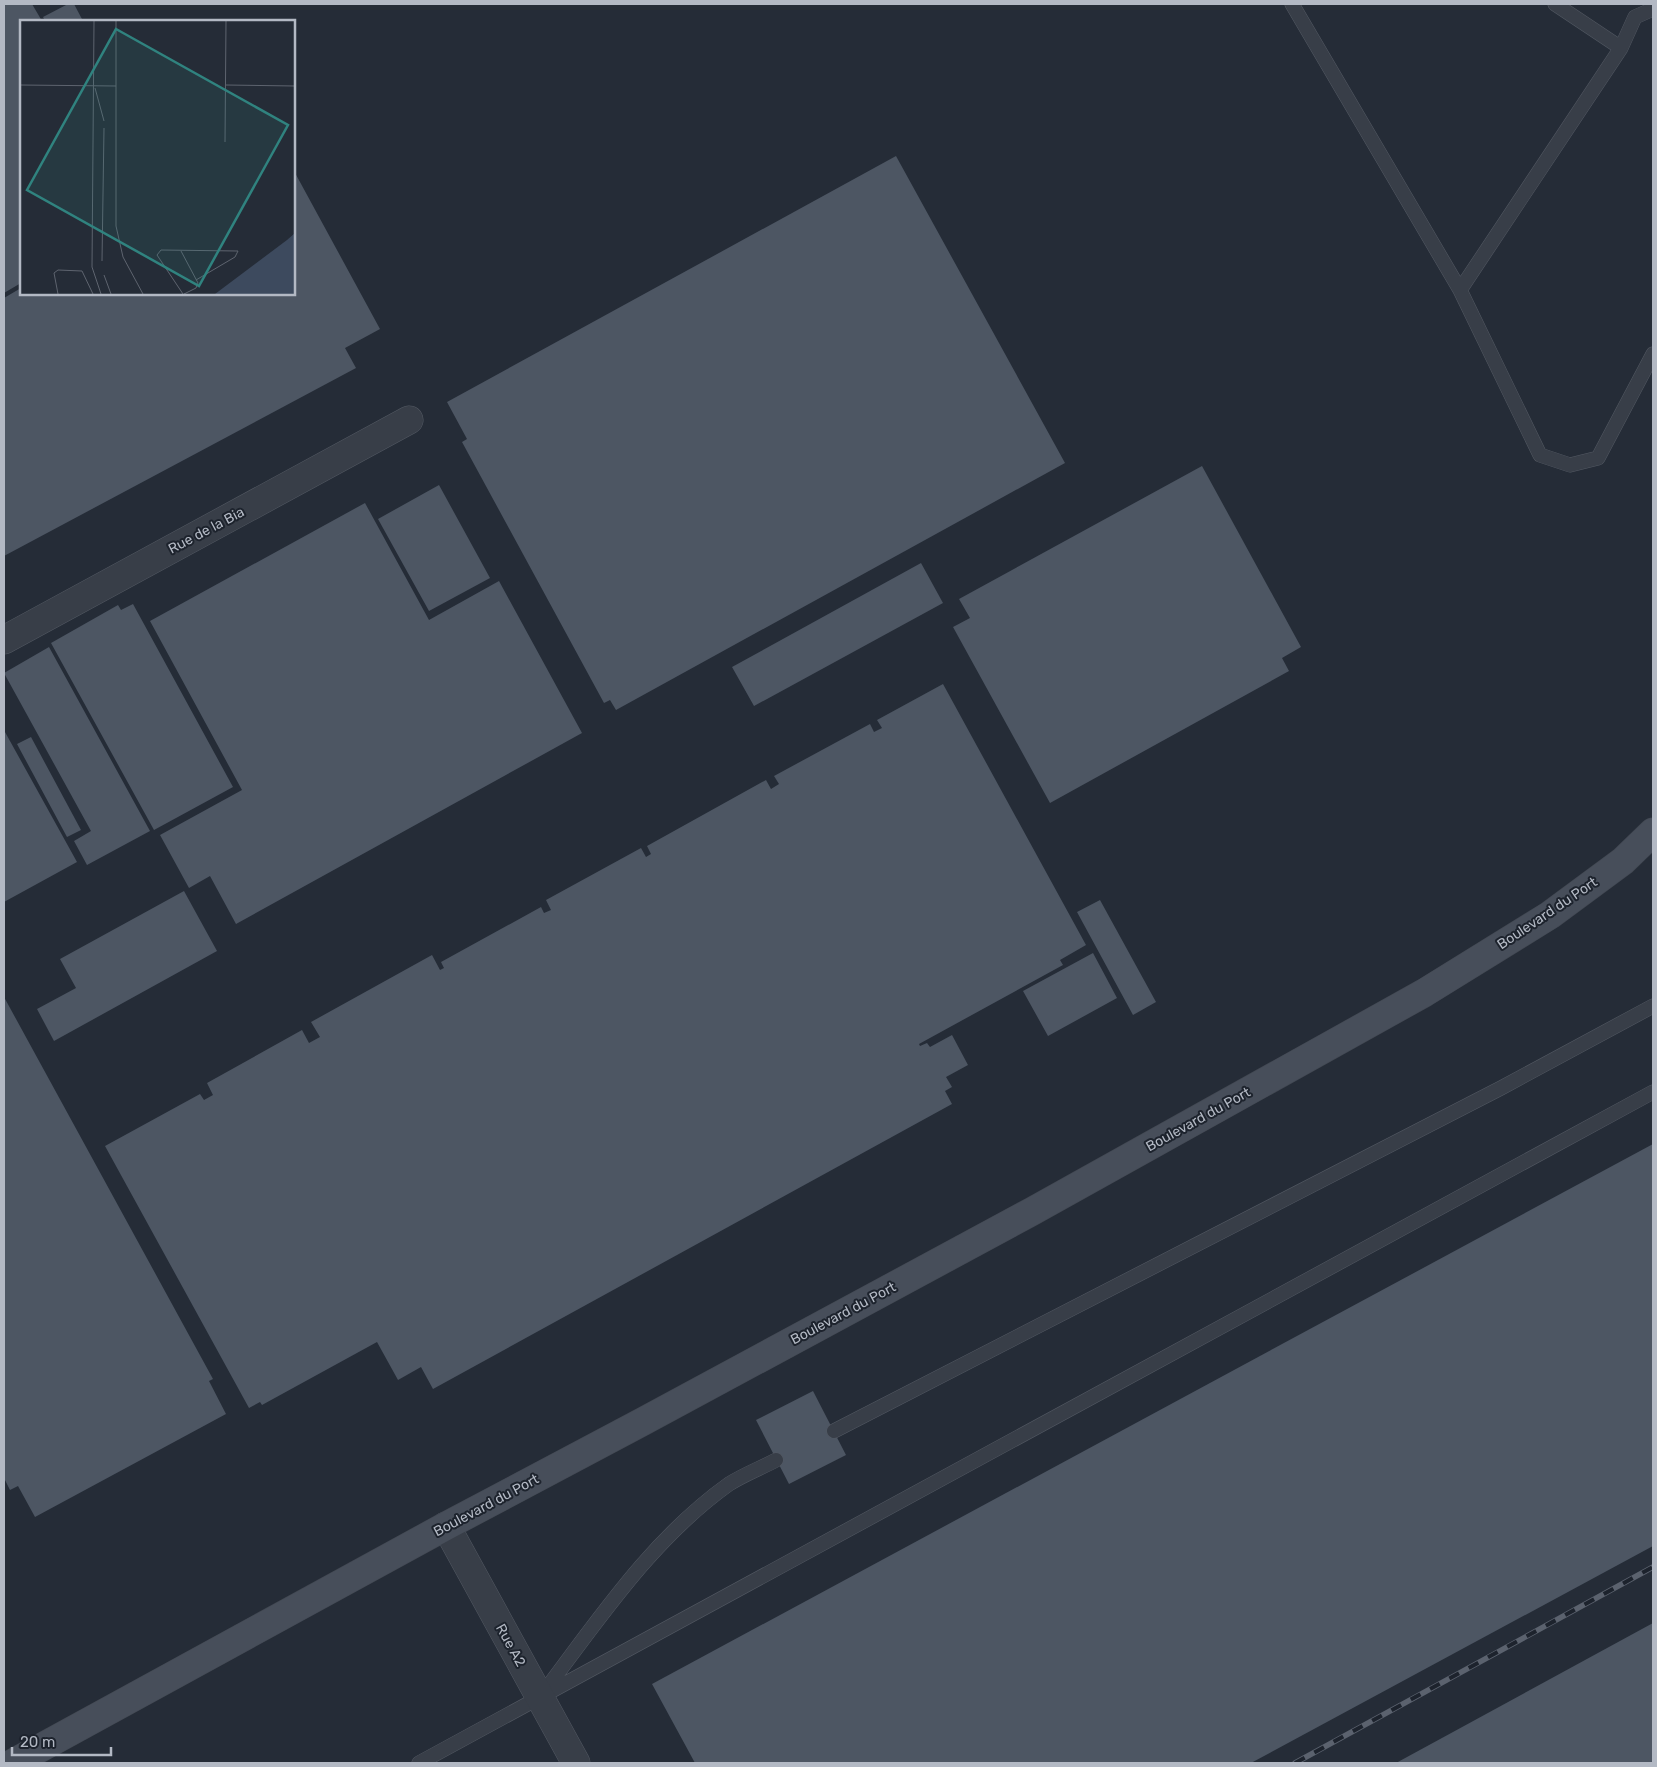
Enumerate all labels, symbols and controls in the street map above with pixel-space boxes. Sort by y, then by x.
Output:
inset map [20,20,295,295]
street label: Rue de la Bia [165,503,247,558]
street label: Boulevard du Port [1494,873,1601,953]
street label: Boulevard du Port [1143,1083,1254,1155]
street label: Boulevard du Port [788,1278,899,1348]
street label: Boulevard du Port [431,1470,542,1540]
street label: Rue A2 [492,1621,529,1670]
scale bar [12,1724,111,1756]
text: 20 m [20,1733,55,1751]

